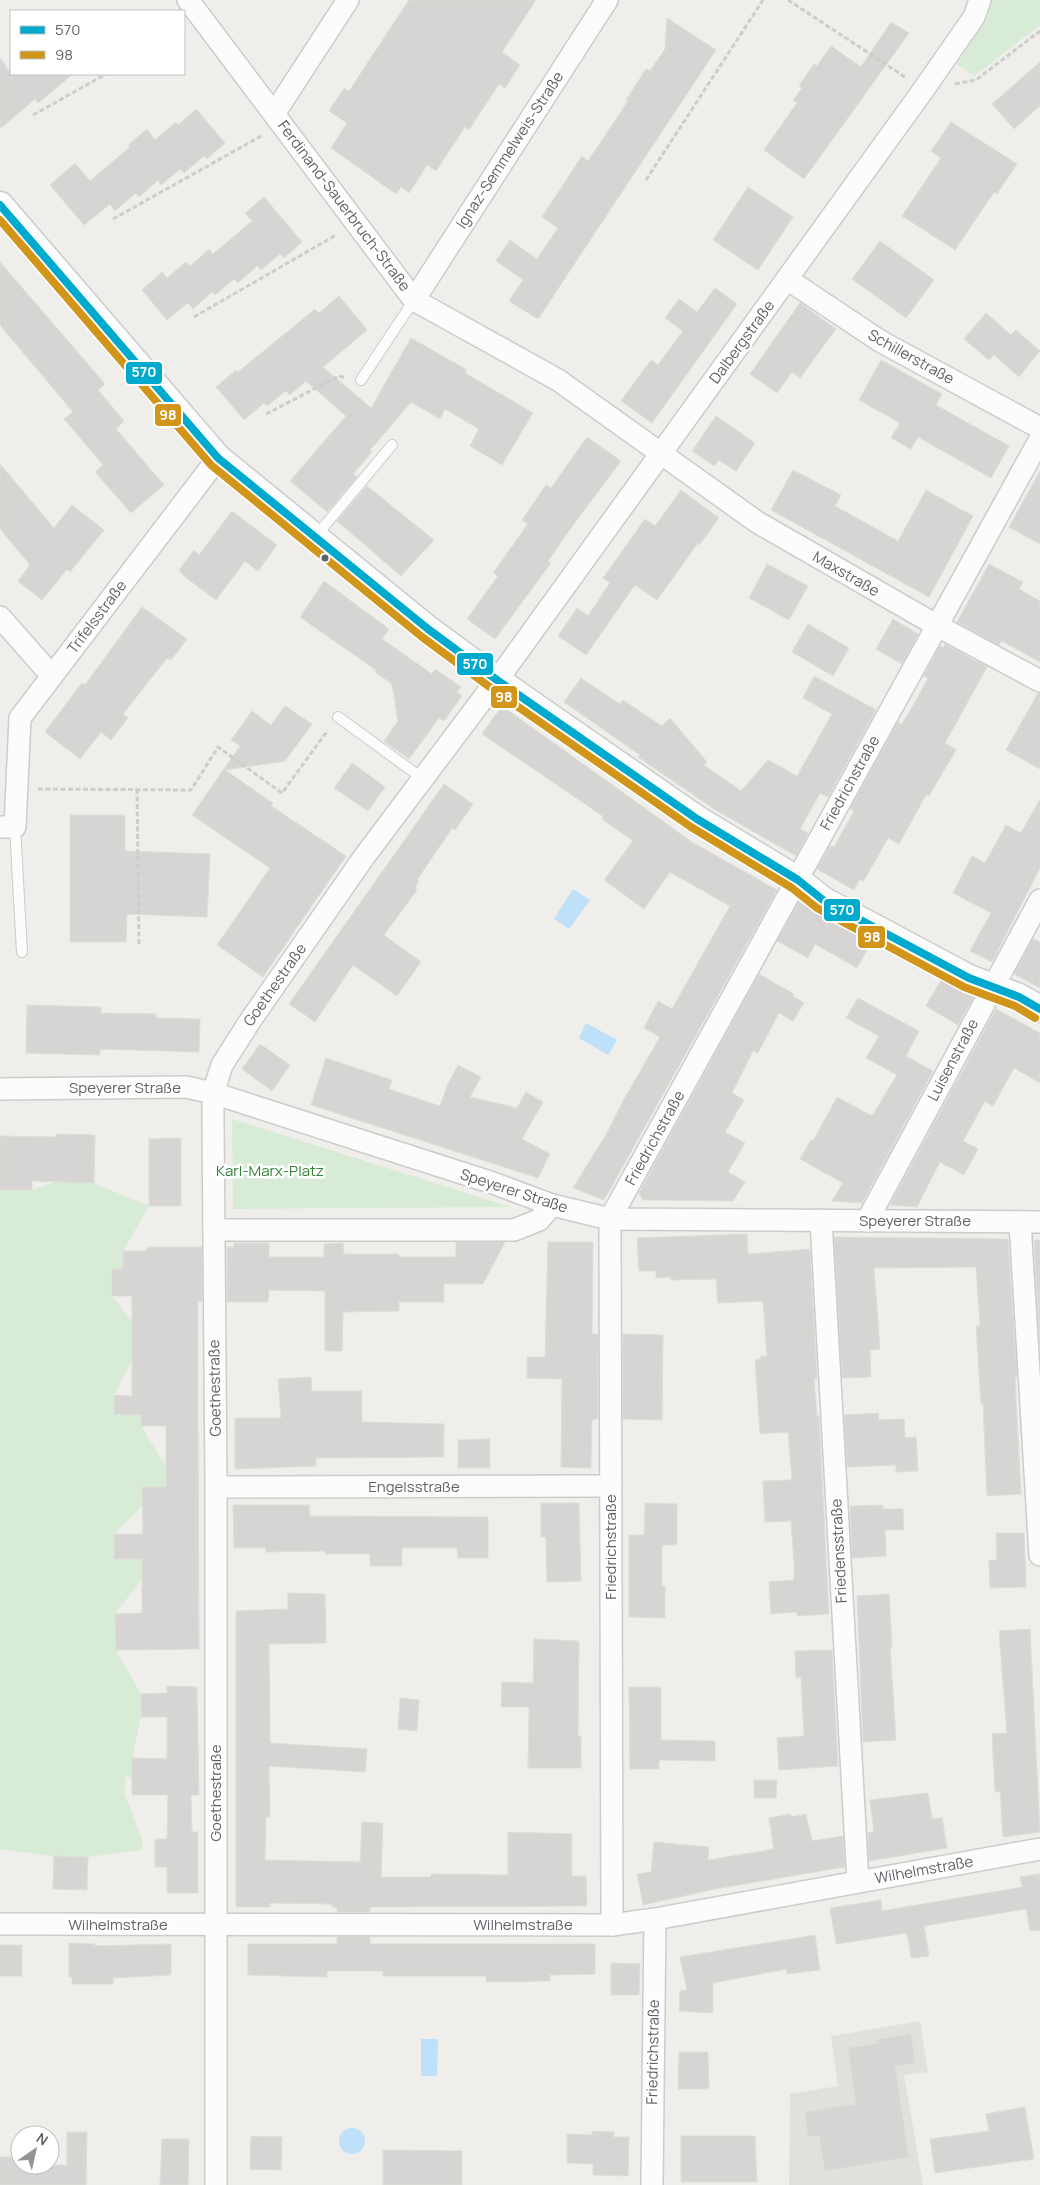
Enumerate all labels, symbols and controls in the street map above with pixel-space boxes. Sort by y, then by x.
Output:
legend [10,10,185,75]
text: 570 [55,19,80,40]
text: 98 [55,44,73,65]
street label: Ignaz-Semmelweis-Straße [451,67,568,232]
street label: Ferdinand-Sauerbruch-Straße [273,116,416,296]
street label: Dalbergstraße [704,295,779,388]
street label: Schillerstraße [864,324,958,389]
line badge: 570 [125,361,163,385]
text: 570 [132,362,156,381]
line badge: 98 [154,403,182,427]
text: 98 [159,405,177,424]
street label: Maxstraße [809,546,884,601]
unlabelled marker [320,553,330,563]
street label: Trifelsstraße [62,575,131,658]
line badge: 570 [456,652,494,676]
text: 570 [463,654,487,673]
line badge: 98 [490,685,518,709]
text: 98 [495,687,513,706]
street label: Friedrichstraße [815,731,884,834]
line badge: 570 [823,898,861,922]
text: 570 [830,900,854,919]
line badge: 98 [857,925,886,949]
text: 98 [863,927,881,946]
street label: Goethestraße [238,939,311,1030]
street label: Luisenstraße [922,1015,983,1105]
street label: Speyerer Straße [69,1077,181,1098]
street label: Friedrichstraße [620,1086,689,1189]
park label: Karl-Marx-Platz [216,1160,324,1181]
street label: Speyerer Straße [458,1163,571,1218]
street label: Speyerer Straße [859,1210,971,1231]
street label: Goethestraße [203,1339,226,1437]
street label: Engelsstraße [368,1476,460,1497]
street label: Friedrichstraße [600,1494,621,1600]
street label: Friedensstraße [825,1498,852,1604]
street label: Goethestraße [205,1744,226,1841]
street label: Wilhelmstraße [873,1850,975,1889]
street label: Wilhelmstraße [68,1914,168,1935]
street label: Wilhelmstraße [473,1914,573,1935]
street label: Friedrichstraße [641,1999,664,2105]
north arrow [10,2125,60,2175]
text: N [33,2128,52,2149]

